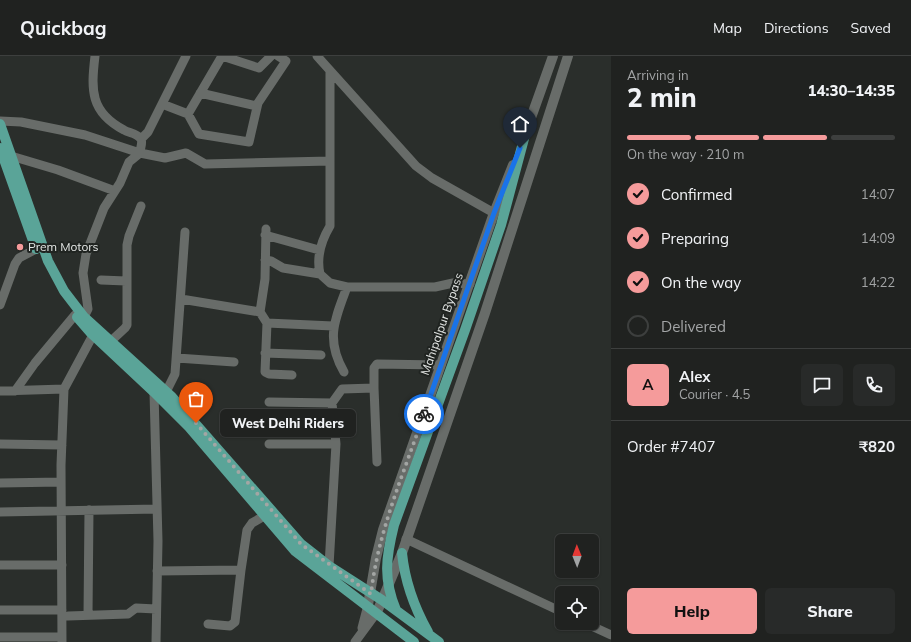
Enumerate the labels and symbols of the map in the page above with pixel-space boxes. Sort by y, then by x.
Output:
pin [503,107,537,148]
place label: Prem Motors [28,239,99,254]
marker: Prem Motors [15,242,25,252]
street label: Mahipalpur Bypass [417,271,466,377]
pin [179,382,213,423]
courier [404,394,444,434]
callout: West Delhi Riders [220,409,356,437]
north arrow [555,534,599,578]

